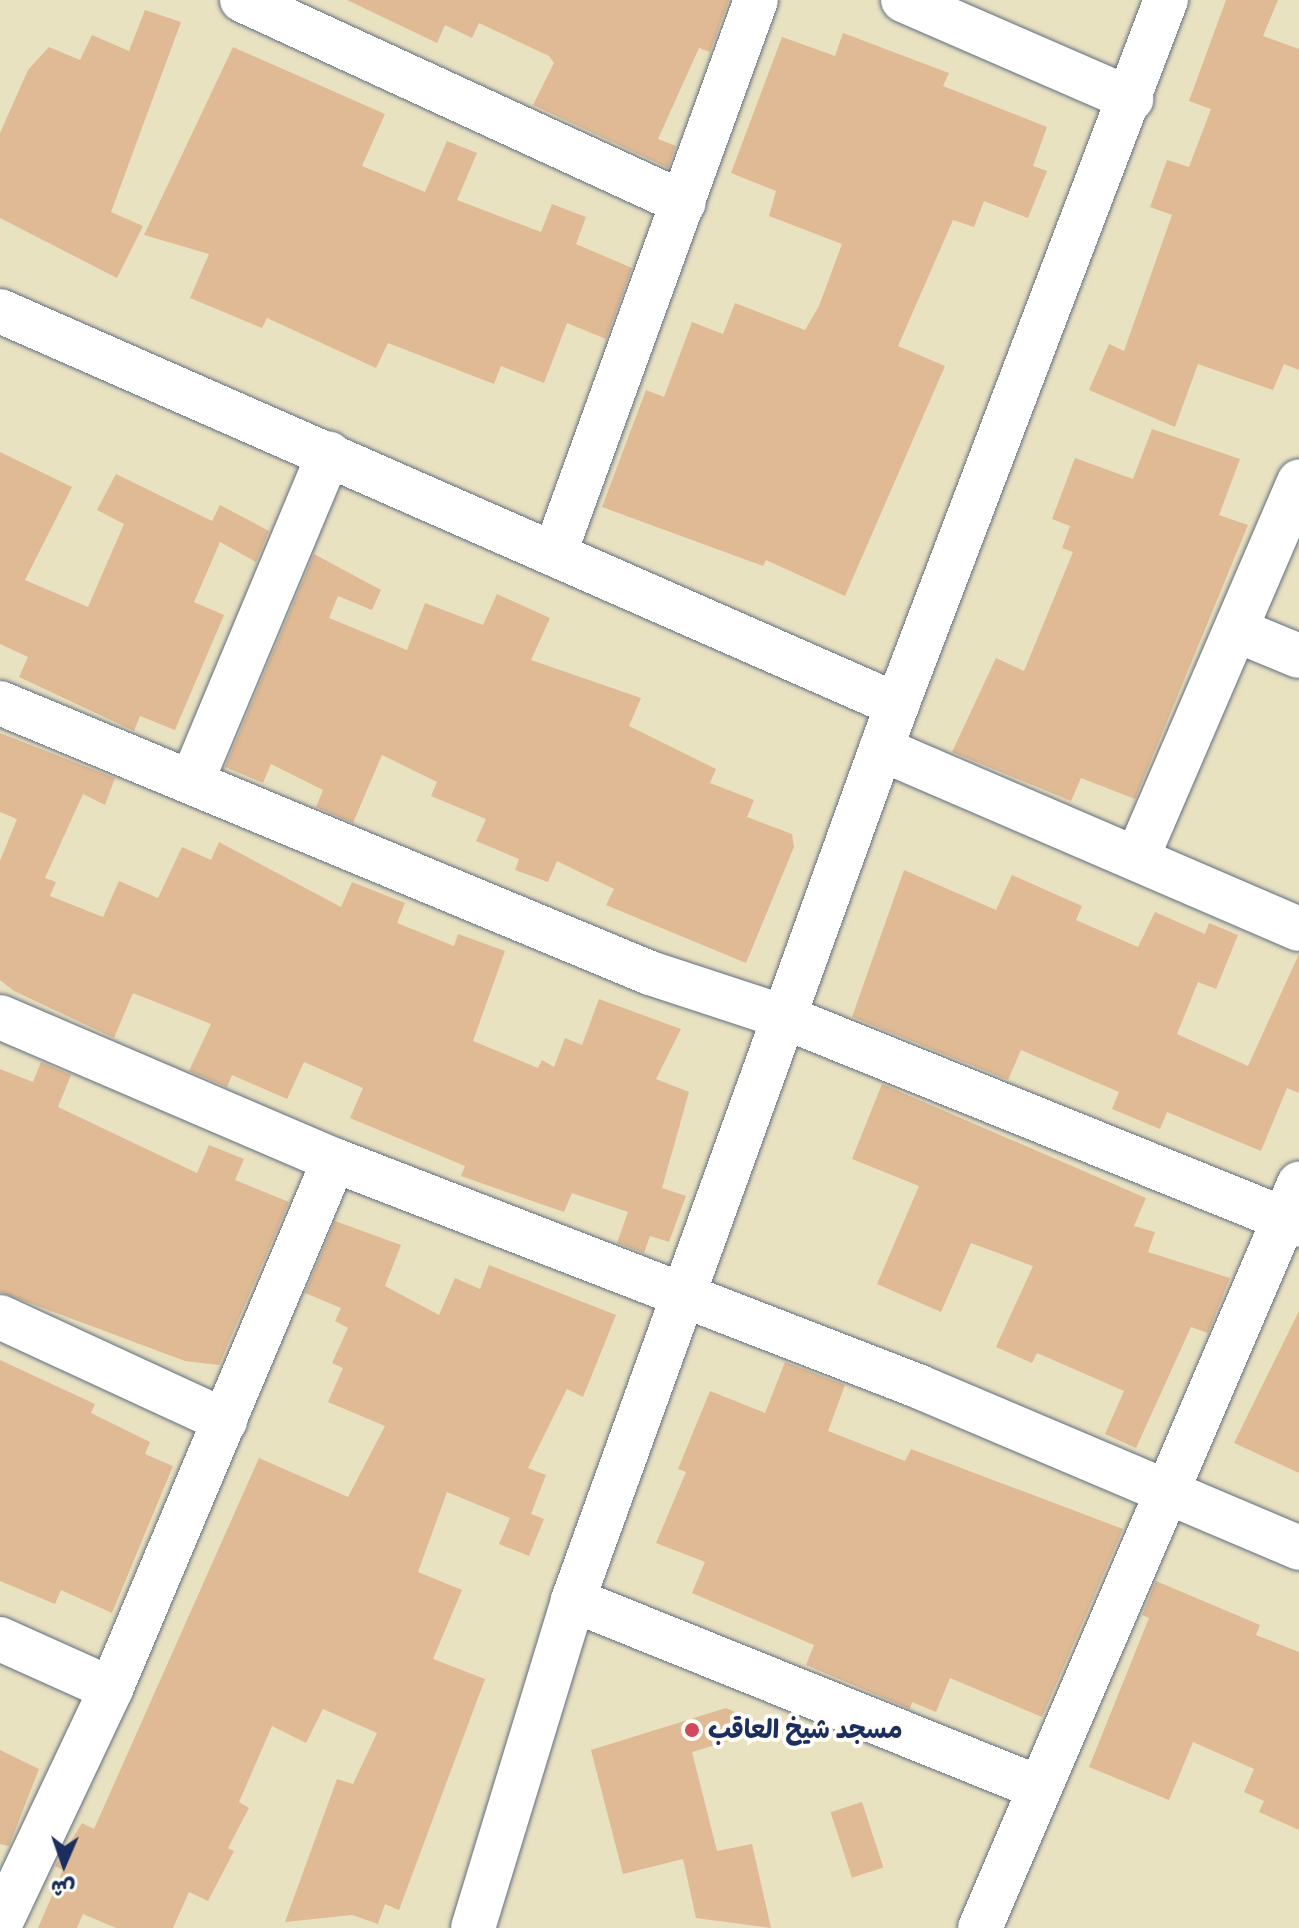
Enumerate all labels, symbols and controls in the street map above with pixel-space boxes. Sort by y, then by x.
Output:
place label: مسجد شيخ العاقب [708,1714,903,1746]
marker: مسجد شيخ العاقب [683,1721,701,1739]
north arrow [24,1824,104,1904]
text: ش [51,1875,76,1902]

